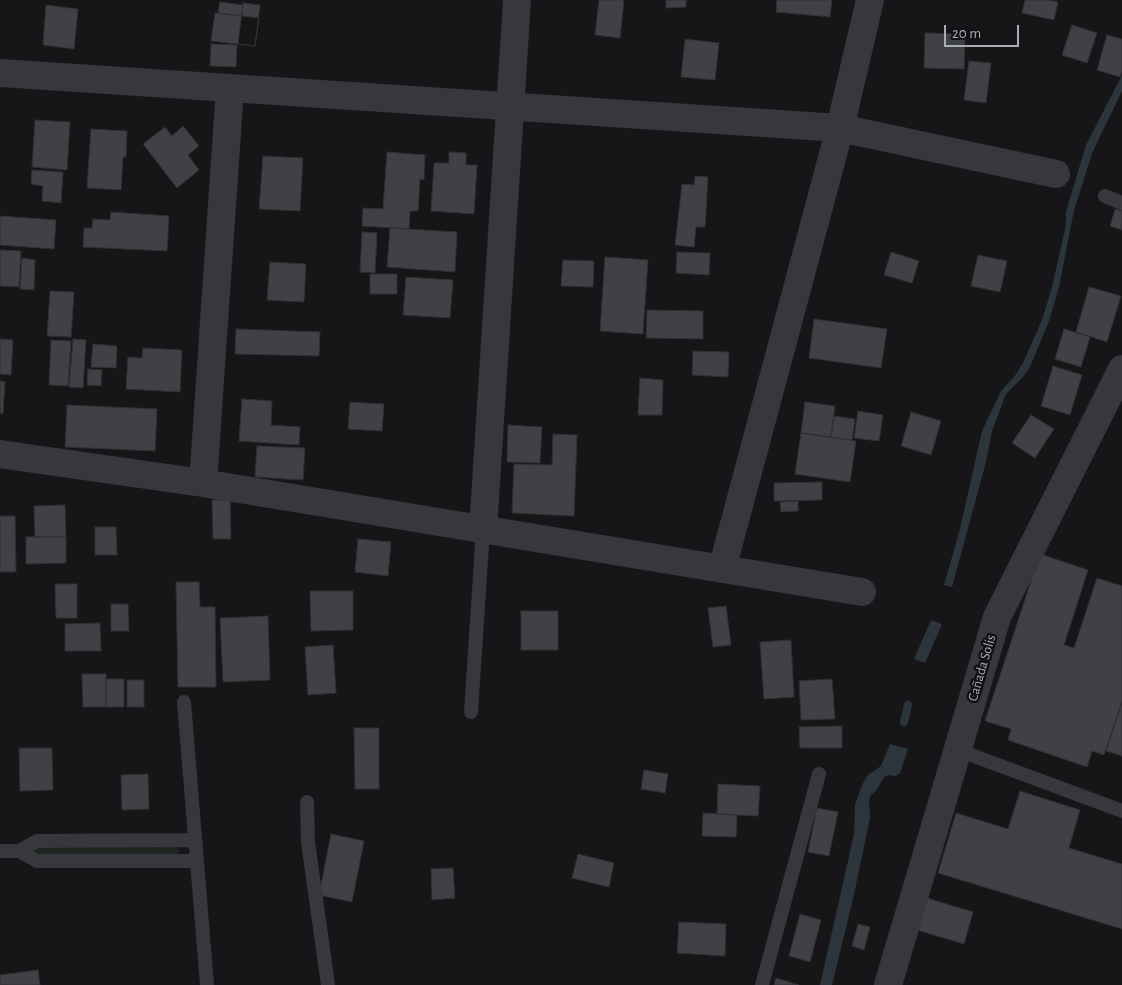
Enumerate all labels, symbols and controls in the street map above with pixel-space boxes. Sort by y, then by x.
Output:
scale bar [947,15,1022,47]
text: 20 m [952,26,981,41]
street label: Cañada Solis [964,633,1000,703]

